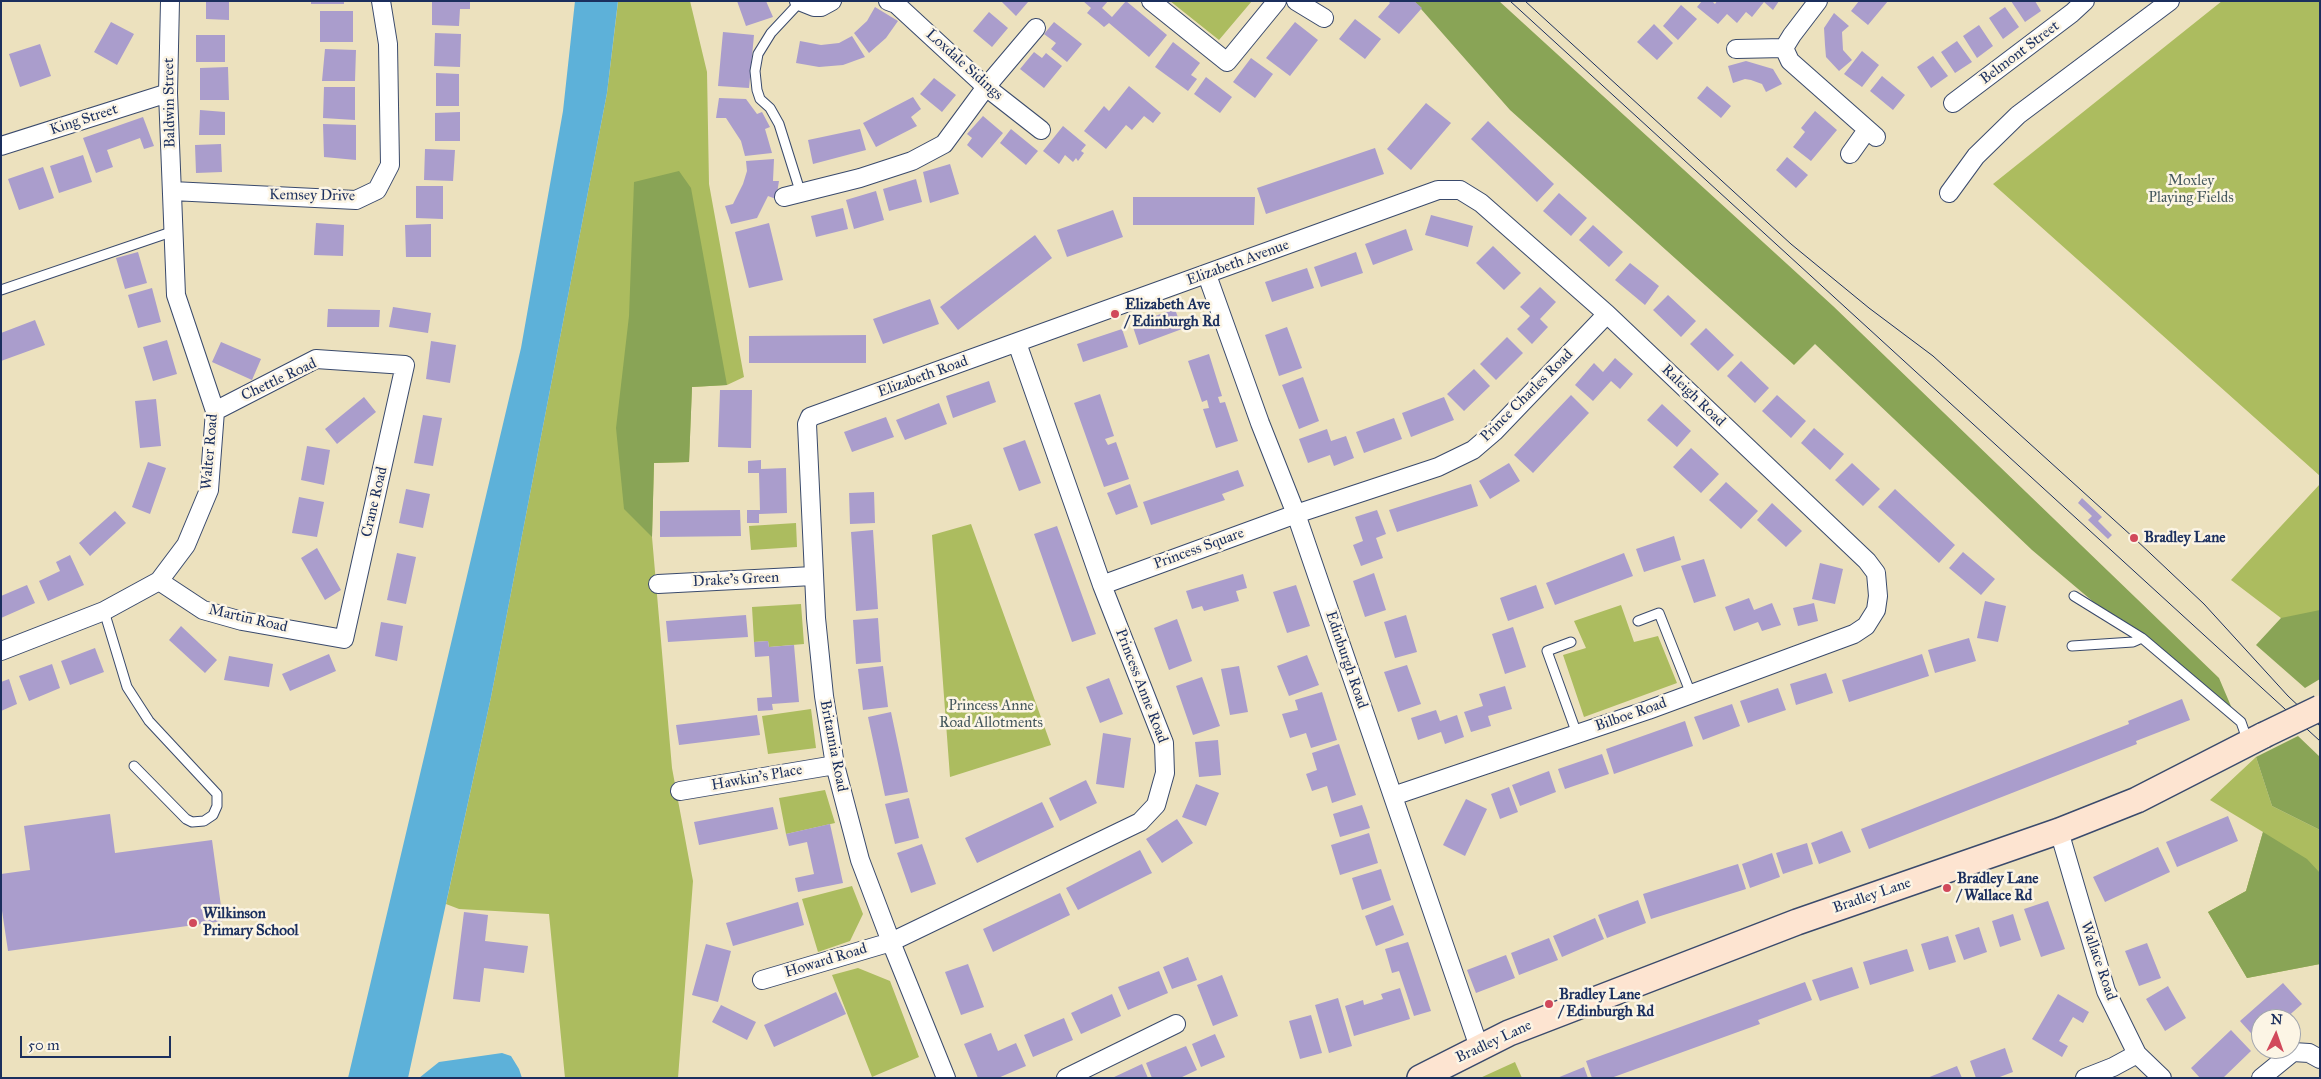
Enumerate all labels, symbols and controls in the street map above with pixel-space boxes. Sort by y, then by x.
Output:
street label: Belmont Street [1977,17,2063,89]
street label: Loxdale Sidings [922,26,1006,104]
street label: Baldwin Street [160,58,180,148]
street label: King Street [48,101,120,139]
park label: Moxley Playing Fields [2148,172,2234,207]
street label: Kemsey Drive [269,186,355,206]
street label: Elizabeth Avenue [1184,236,1292,290]
place label: Elizabeth Ave / Edinburgh Rd [1125,296,1220,331]
marker: Elizabeth Ave / Edinburgh Rd [1109,308,1121,320]
street label: Prince Charles Road [1477,346,1577,446]
street label: Elizabeth Road [875,352,971,402]
street label: Chettle Road [239,355,319,405]
street label: Raleigh Road [1657,361,1729,431]
street label: Walter Road [198,413,222,491]
street label: Crane Road [358,465,392,539]
street label: Princess Square [1151,524,1247,574]
place label: Bradley Lane [2144,529,2226,547]
marker: Bradley Lane [2128,532,2140,544]
street label: Drake's Green [692,569,780,591]
street label: Martin Road [207,601,289,637]
street label: Edinburgh Road [1321,609,1371,711]
street label: Princess Anne Road [1111,626,1171,746]
street label: Bilboe Road [1593,694,1669,736]
park label: Princess Anne Road Allotments [939,697,1043,732]
street label: Britannia Road [815,699,851,793]
street label: Hawkin's Place [710,761,804,795]
place label: Bradley Lane / Wallace Rd [1957,870,2039,905]
street label: Bradley Lane [1831,874,1913,918]
marker: Bradley Lane / Wallace Rd [1941,882,1953,894]
place label: Wilkinson Primary School [203,905,299,940]
marker: Wilkinson Primary School [187,917,199,929]
street label: Wallace Road [2076,919,2120,1003]
street label: Howard Road [783,940,869,982]
place label: Bradley Lane / Edinburgh Rd [1559,986,1654,1021]
marker: Bradley Lane / Edinburgh Rd [1543,998,1555,1010]
north arrow [2251,1009,2301,1059]
text: N [2270,1011,2283,1028]
street label: Bradley Lane [1453,1017,1535,1067]
scale bar [22,1026,174,1058]
text: 50 m [28,1036,60,1054]

